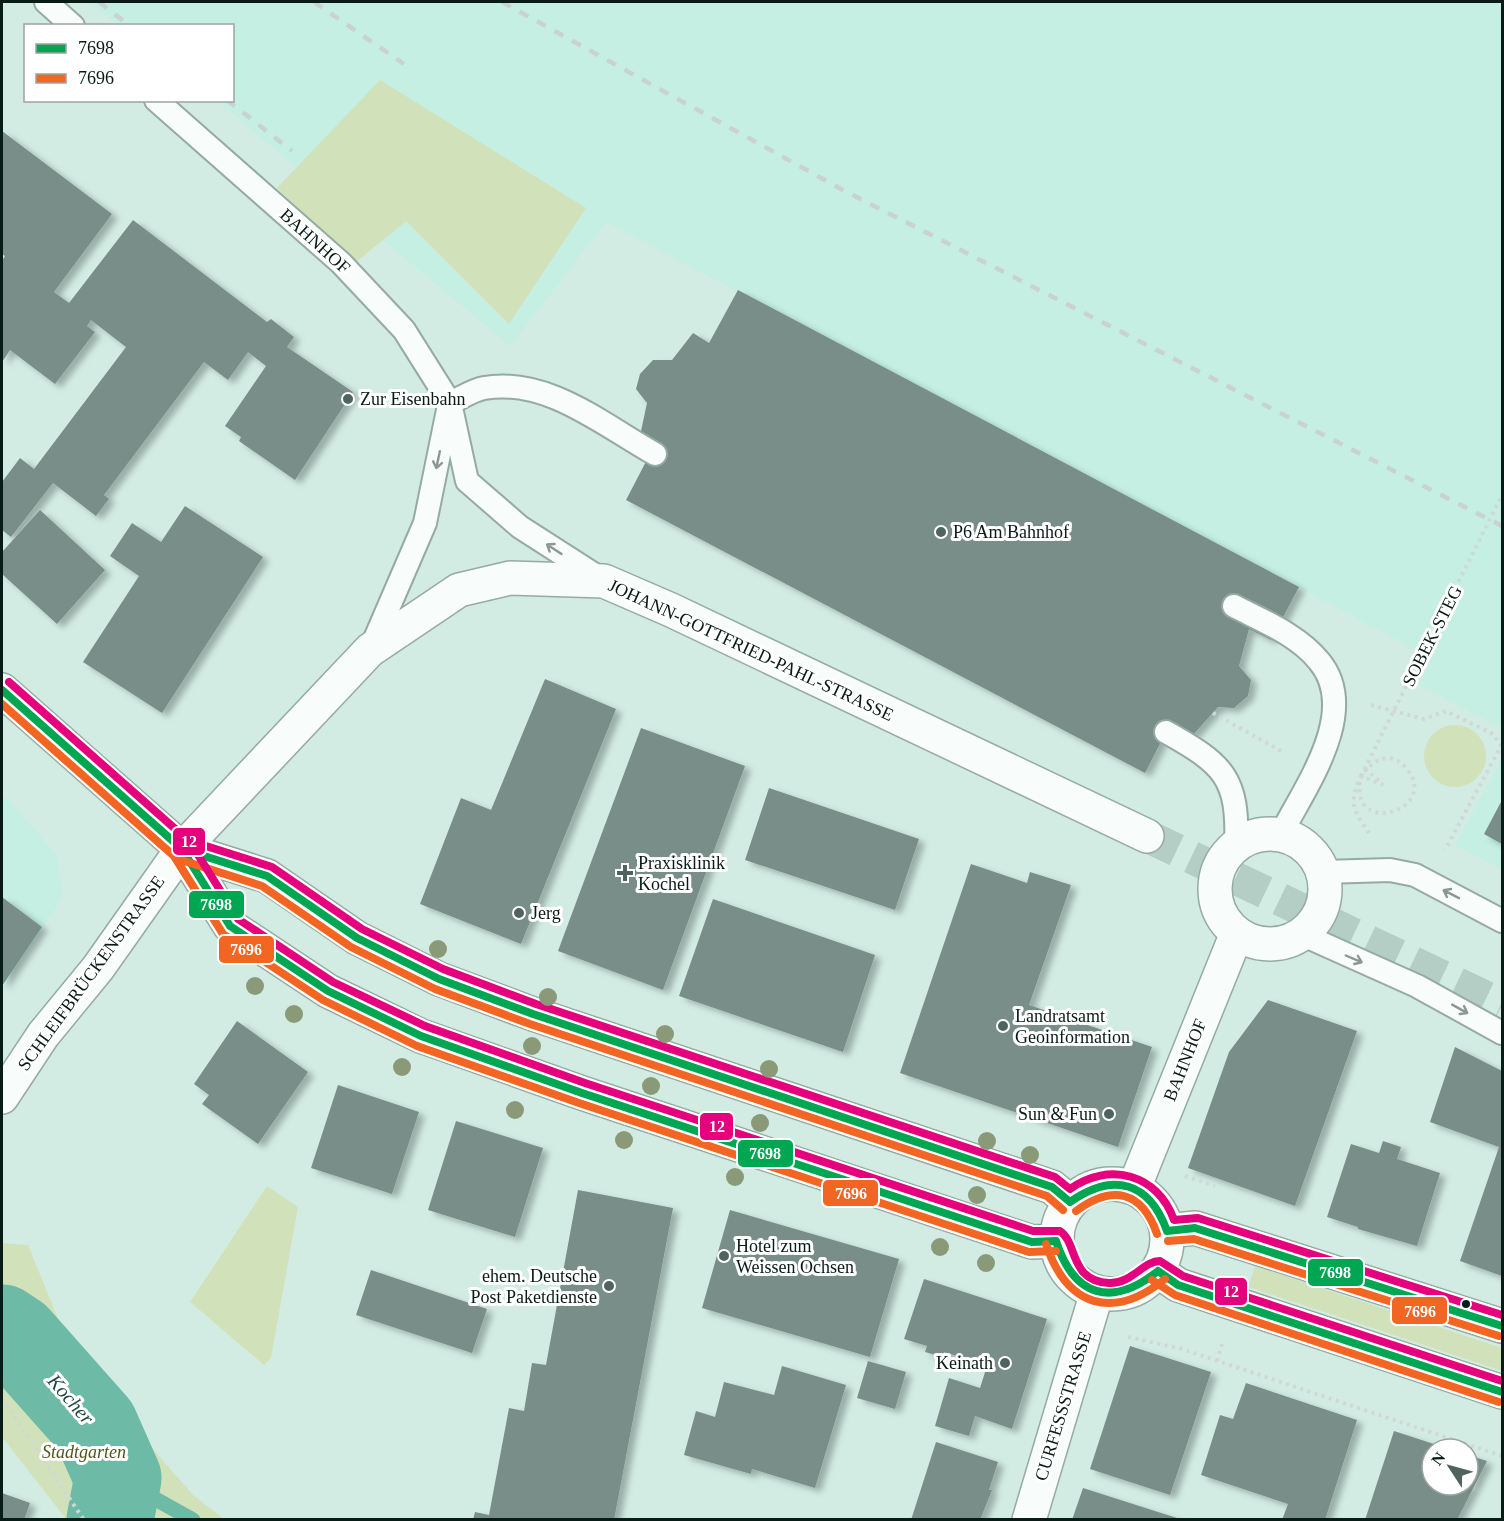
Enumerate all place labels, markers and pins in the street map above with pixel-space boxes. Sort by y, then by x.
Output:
place label: Zur Eisenbahn [360,389,465,409]
marker: Zur Eisenbahn [341,392,355,406]
place label: P6 Am Bahnhof [953,522,1069,542]
marker: P6 Am Bahnhof [934,525,948,539]
place label: Praxisklinik Kochel [638,853,725,894]
marker: Praxisklinik Kochel [616,864,634,882]
place label: Jerg [531,903,561,923]
marker: Jerg [512,906,526,920]
place label: Landratsamt Geoinformation [1015,1006,1130,1047]
marker: Landratsamt Geoinformation [996,1019,1010,1033]
place label: Sun & Fun [1018,1104,1097,1124]
marker: Sun & Fun [1102,1107,1116,1121]
place label: Hotel zum Weissen Ochsen [736,1236,854,1277]
marker: Hotel zum Weissen Ochsen [717,1249,731,1263]
place label: ehem. Deutsche Post Paketdienste [471,1266,597,1307]
marker: ehem. Deutsche Post Paketdienste [602,1279,616,1293]
unlabelled marker [1460,1298,1472,1310]
place label: Keinath [936,1353,993,1373]
marker: Keinath [998,1356,1012,1370]

